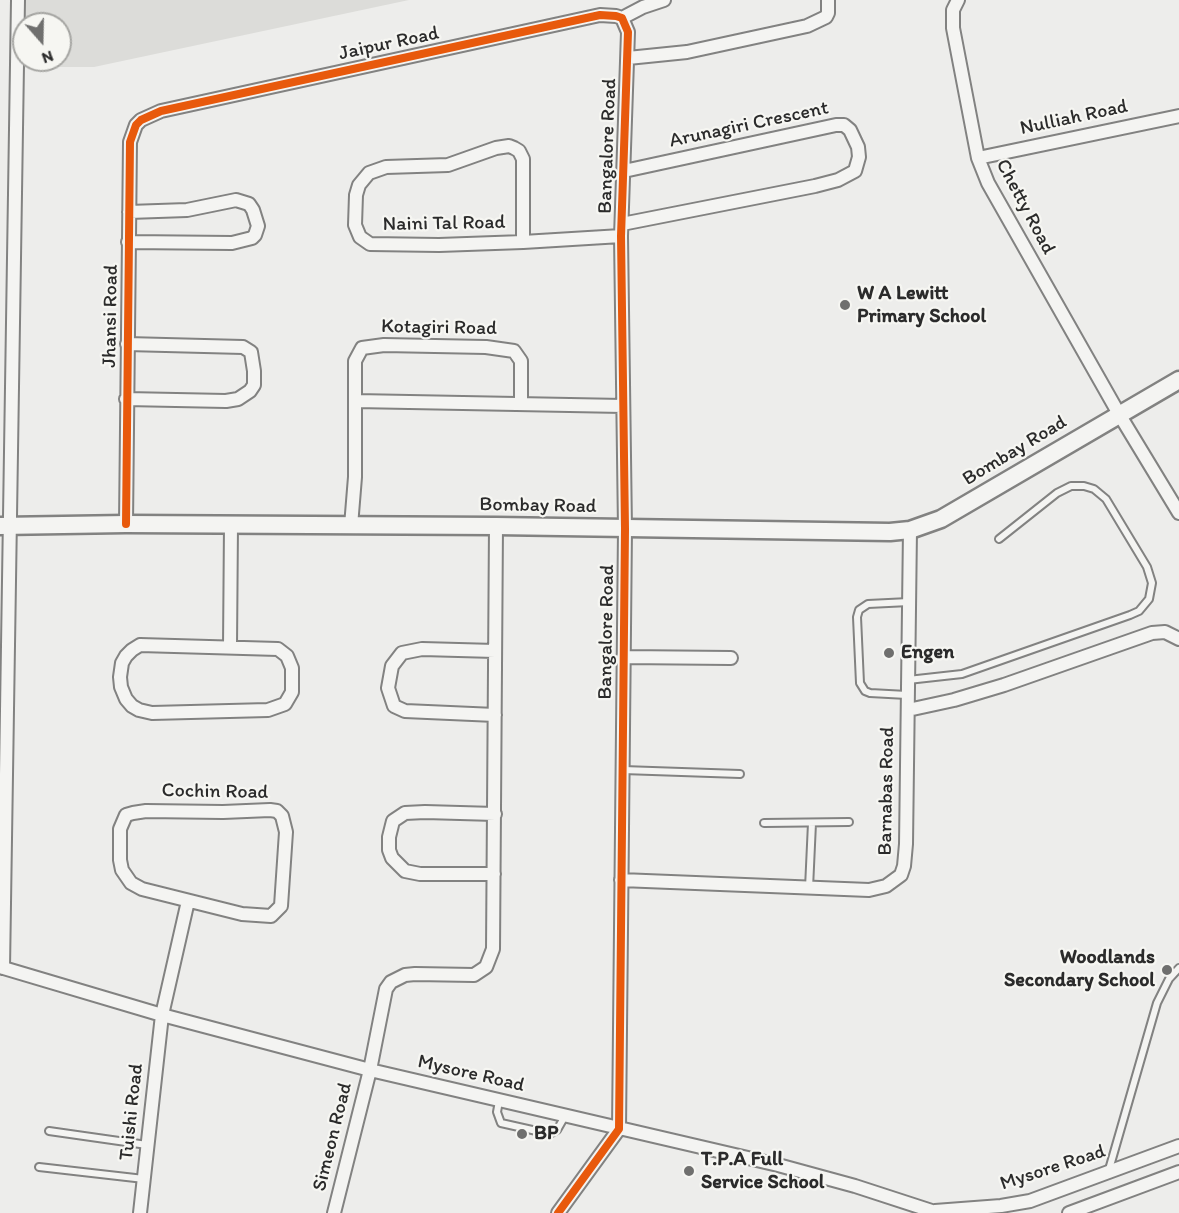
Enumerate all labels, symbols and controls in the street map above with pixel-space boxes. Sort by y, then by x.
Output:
north arrow [12,12,72,72]
street label: Jaipur Road [337,22,441,66]
text: N [39,47,56,68]
street label: Bangalore Road [594,78,622,214]
street label: Nulliah Road [1018,95,1130,141]
street label: Arunagiri Crescent [667,96,831,154]
street label: Chetty Road [990,155,1060,259]
street label: Naini Tal Road [382,211,506,237]
street label: Jhansi Road [98,264,124,368]
place label: W A Lewitt Primary School [857,282,986,329]
marker: W A Lewitt Primary School [838,298,852,312]
street label: Kotagiri Road [381,315,497,341]
street label: Bombay Road [959,411,1071,491]
street label: Bombay Road [479,493,597,519]
street label: Bangalore Road [594,564,620,700]
place label: Engen [901,641,954,665]
marker: Engen [882,646,896,660]
street label: Barnabas Road [874,726,900,856]
street label: Cochin Road [161,779,269,805]
place label: Woodlands Secondary School [1004,946,1155,993]
marker: Woodlands Secondary School [1160,963,1174,977]
street label: Mysore Road [415,1050,527,1098]
street label: Tuishi Road [115,1062,149,1162]
street label: Simeon Road [308,1080,358,1194]
place label: BP [534,1122,558,1146]
marker: BP [515,1127,529,1141]
street label: Mysore Road [997,1140,1109,1196]
place label: T.P.A Full Service School [701,1148,825,1195]
marker: T.P.A Full Service School [682,1164,696,1178]

